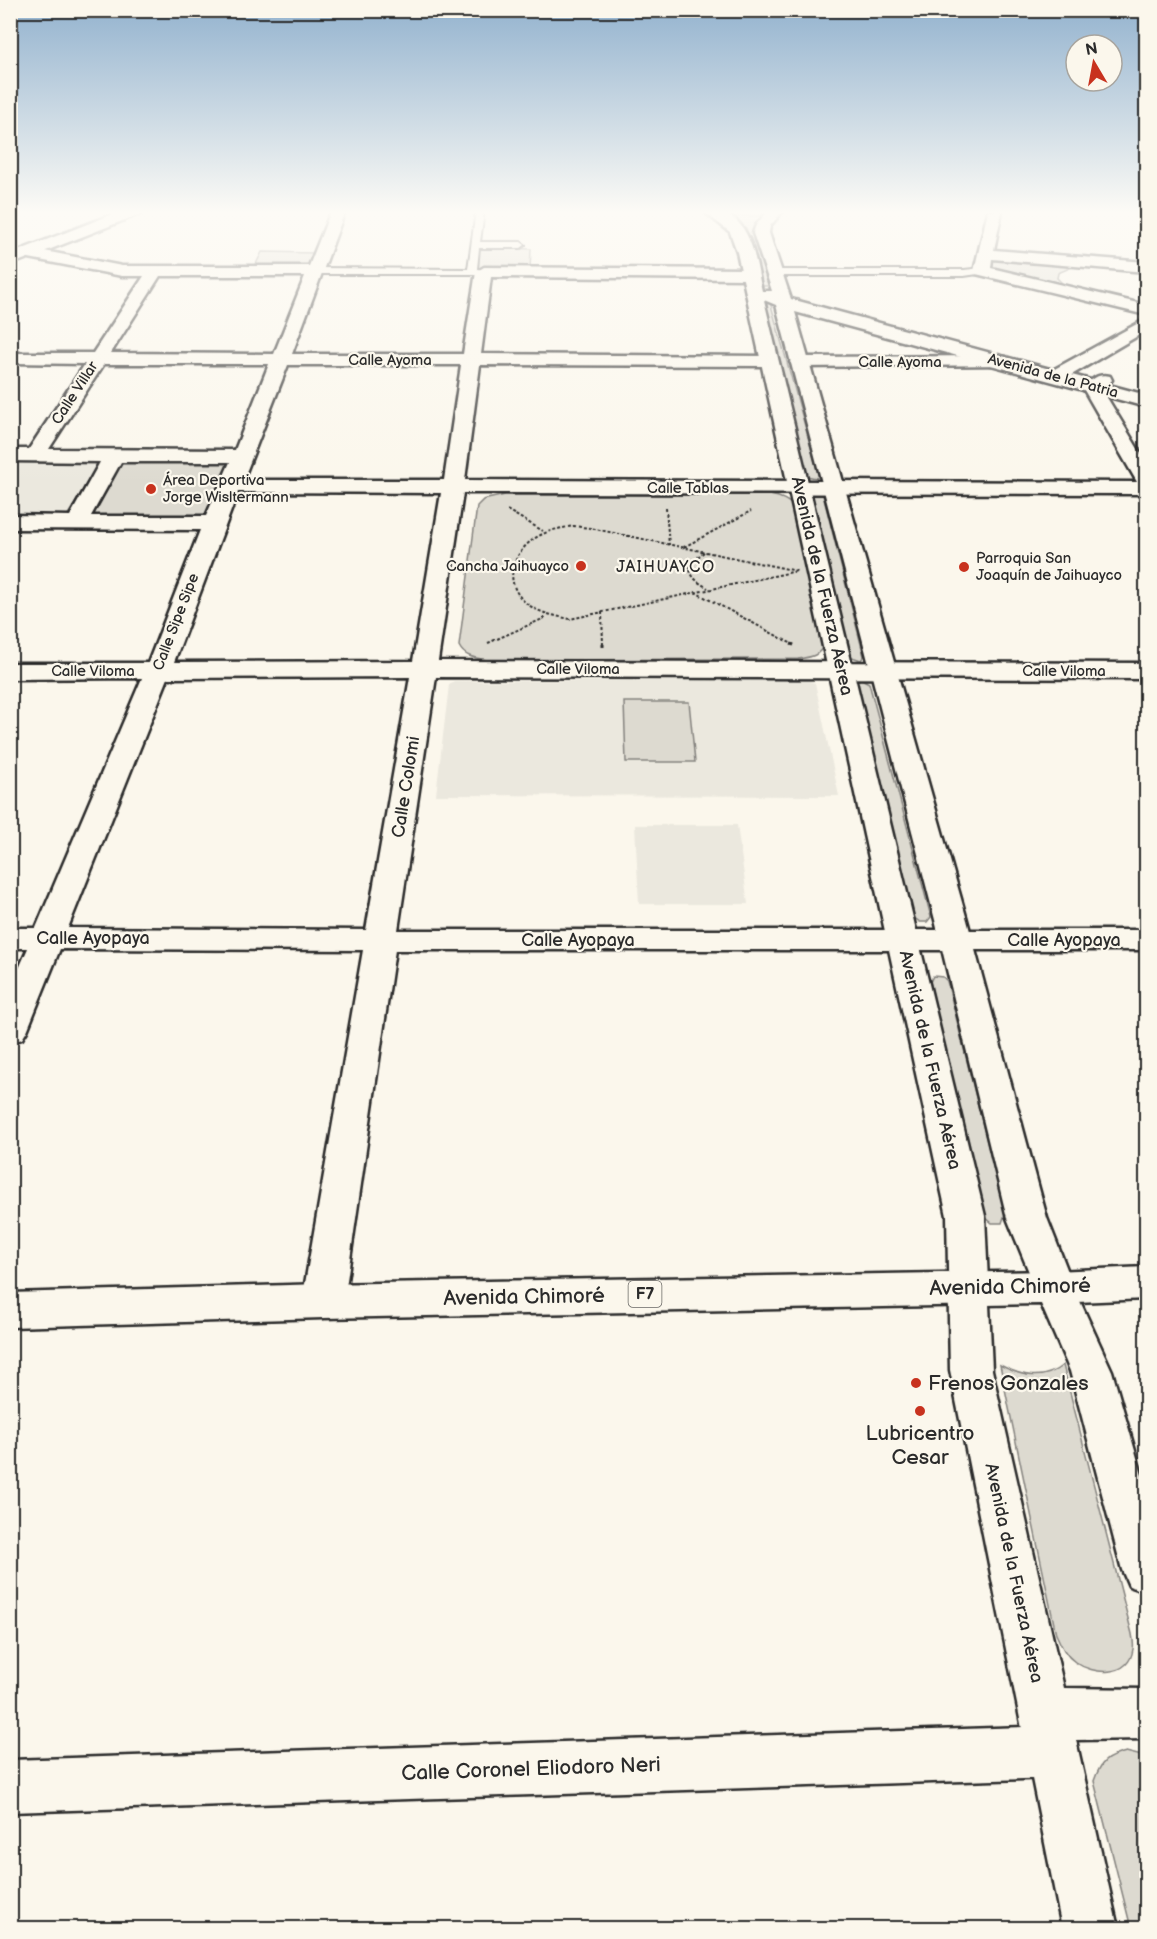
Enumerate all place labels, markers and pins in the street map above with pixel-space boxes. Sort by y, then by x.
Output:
place label: Área Deportiva Jorge Wisltermann [163,471,289,507]
marker: Área Deportiva Jorge Wisltermann [144,482,158,496]
place label: Parroquia San Joaquín de Jaihuayco [976,549,1122,585]
place label: Cancha Jaihuayco [446,557,569,576]
marker: Cancha Jaihuayco [574,559,588,573]
marker: Parroquia San Joaquín de Jaihuayco [957,560,971,574]
place label: Frenos Gonzales [928,1371,1089,1396]
marker: Frenos Gonzales [909,1376,923,1390]
marker: Lubricentro Cesar [913,1404,927,1418]
place label: Lubricentro Cesar [865,1421,975,1470]

